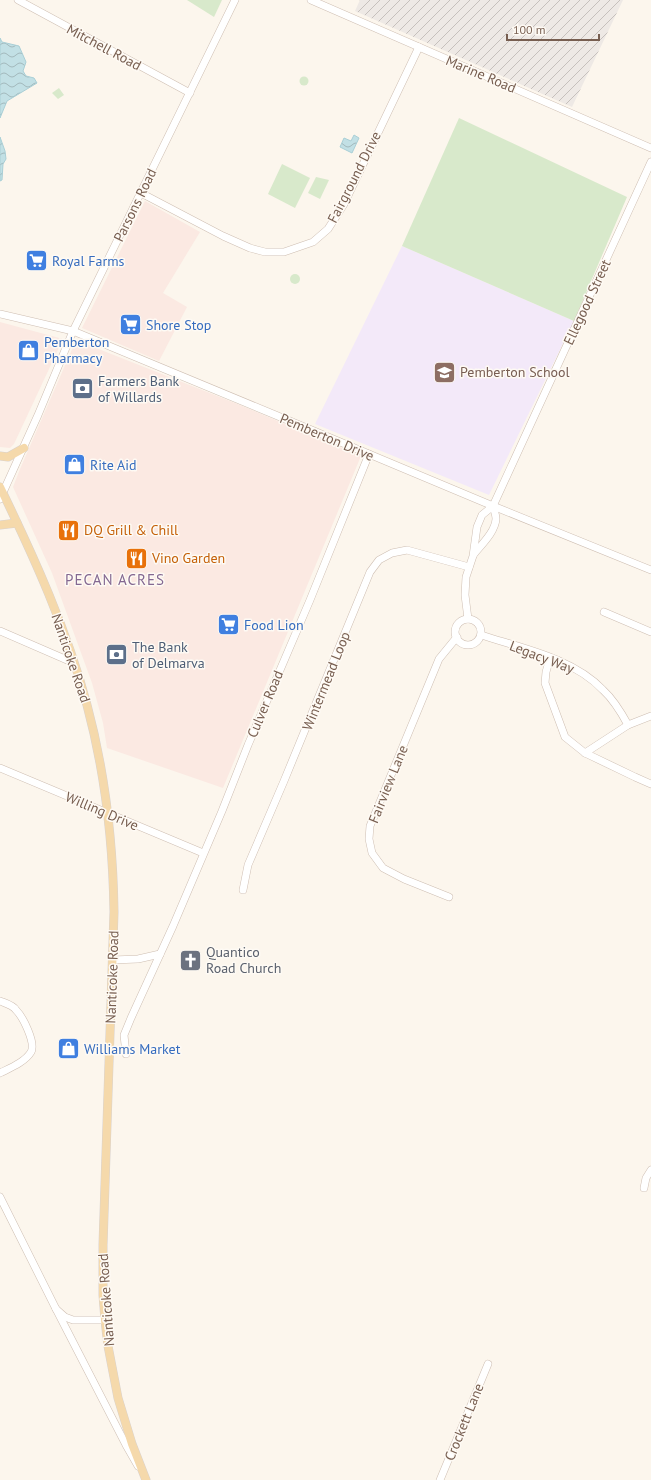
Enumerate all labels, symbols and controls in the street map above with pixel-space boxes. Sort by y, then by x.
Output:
scale bar [507,16,599,42]
street label: Mitchell Road [64,20,144,74]
text: 100 m [513,22,546,37]
street label: Marine Road [443,51,519,97]
street label: Fairground Drive [323,128,385,226]
street label: Parsons Road [110,165,160,245]
supermarket icon: Royal Farms [24,248,50,274]
place label: Royal Farms [52,252,125,270]
street label: Ellegood Street [559,256,615,348]
supermarket icon: Shore Stop [117,312,143,338]
place label: Shore Stop [146,316,211,334]
place label: Pemberton Pharmacy [44,333,109,367]
shop icon: Pemberton Pharmacy [16,337,42,363]
school or university icon: Pemberton School [431,359,457,385]
place label: Pemberton School [460,363,570,381]
place label: Farmers Bank of Willards [98,372,180,406]
bank icon: Farmers Bank of Willards [69,376,95,402]
street label: Pemberton Drive [277,409,377,465]
shop icon: Rite Aid [61,452,87,478]
place label: Rite Aid [90,456,137,474]
restaurant icon: DQ Grill & Chill [56,517,82,543]
place label: DQ Grill & Chill [84,521,178,539]
restaurant icon: Vino Garden [124,545,150,571]
place label: Vino Garden [151,549,225,567]
district label: PECAN ACRES [65,570,165,589]
street label: Nanticoke Road [47,611,95,705]
supermarket icon: Food Lion [215,612,241,638]
place label: Food Lion [244,616,304,634]
street label: Wintermead Loop [298,629,354,733]
street label: Legacy Way [507,636,577,678]
place label: The Bank of Delmarva [132,638,205,672]
bank icon: The Bank of Delmarva [103,642,129,668]
street label: Culver Road [243,668,287,740]
street label: Fairview Lane [364,742,412,826]
street label: Willing Drive [63,788,141,834]
street label: Nanticoke Road [101,930,123,1024]
place label: Quantico Road Church [206,943,281,977]
church icon: Quantico Road Church [178,947,204,973]
shop icon: Williams Market [55,1036,81,1062]
place label: Williams Market [84,1040,181,1058]
street label: Nanticoke Road [94,1253,118,1347]
street label: Crockett Lane [440,1381,488,1463]

